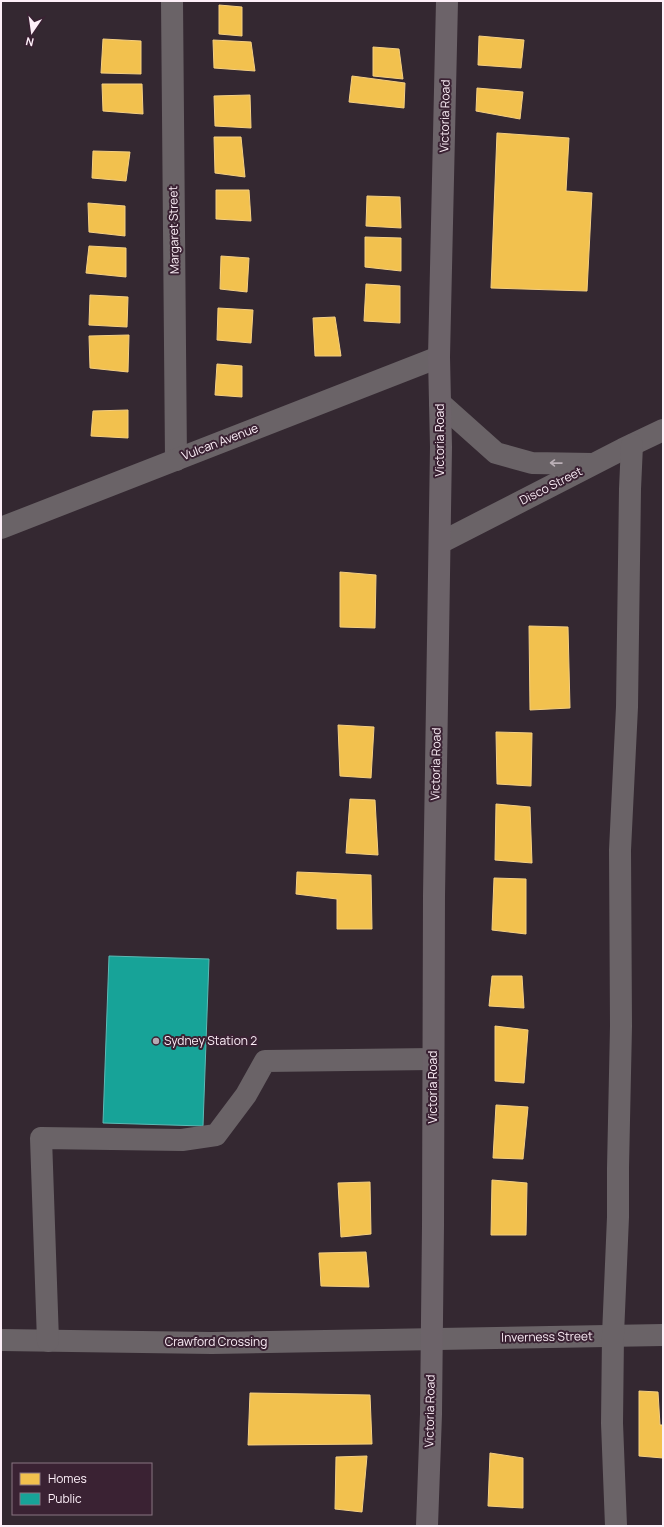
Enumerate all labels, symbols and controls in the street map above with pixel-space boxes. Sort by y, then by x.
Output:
north arrow [12,12,52,52]
text: N [24,34,35,50]
street label: Victoria Road [435,79,454,153]
street label: Margaret Street [164,186,183,274]
street label: Victoria Road [431,404,448,476]
street label: Vulcan Avenue [179,419,261,464]
one-way arrow [550,459,563,467]
street label: Disco Street [516,462,585,509]
street label: Victoria Road [426,727,445,801]
place label: Sydney Station 2 [164,1032,257,1049]
marker: Sydney Station 2 [151,1036,161,1046]
street label: Victoria Road [424,1051,441,1123]
street label: Inverness Street [501,1327,593,1346]
street label: Crawford Crossing [165,1333,267,1350]
street label: Victoria Road [420,1374,439,1448]
legend [12,1463,152,1515]
text: Homes [48,1470,87,1487]
text: Public [48,1490,82,1507]

